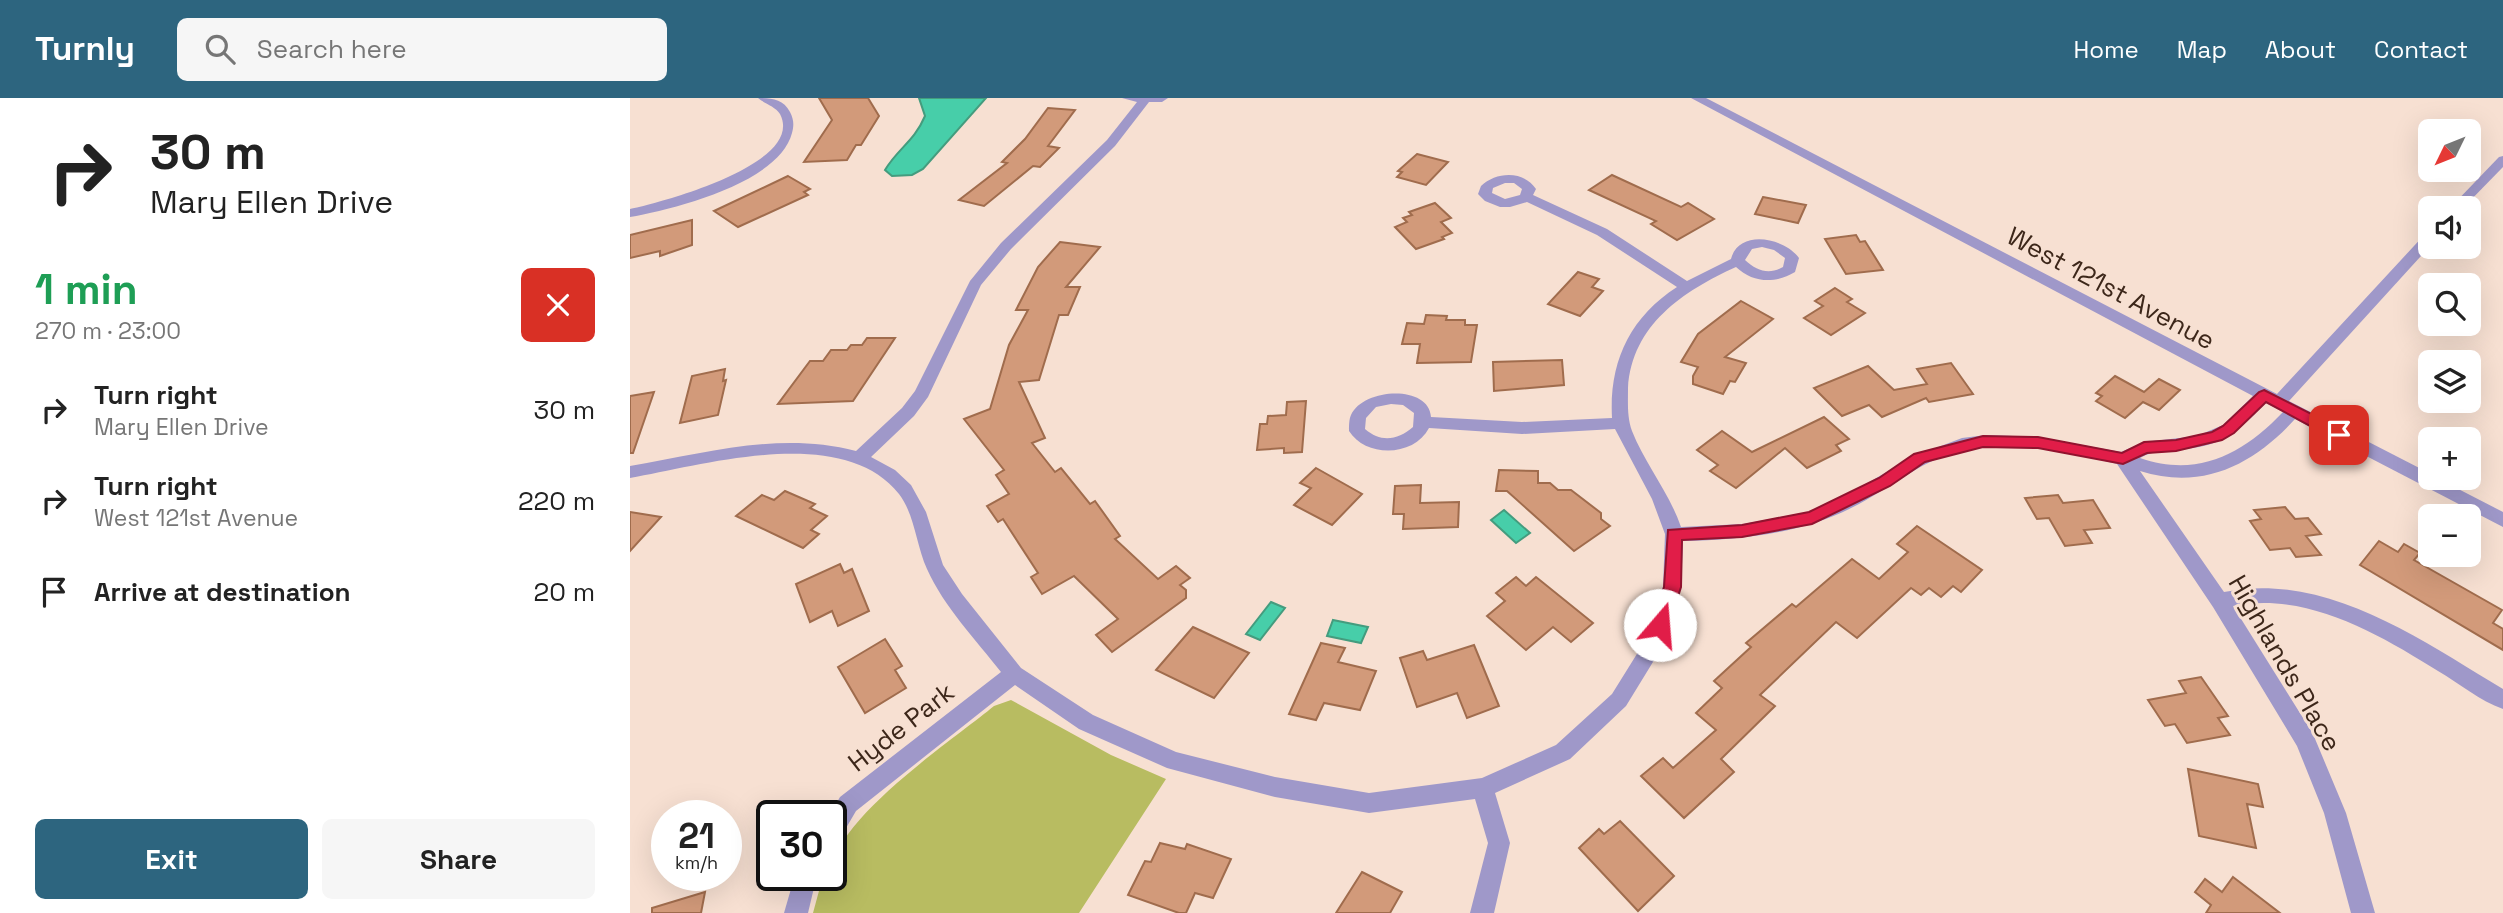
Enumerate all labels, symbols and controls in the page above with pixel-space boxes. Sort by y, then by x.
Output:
search box [177,18,667,81]
text: Turnly [35,28,135,70]
icon: search [201,30,239,68]
text: Search here [257,32,407,66]
text: Home [2073,34,2139,65]
text: Map [2177,34,2227,65]
text: About [2265,34,2336,65]
text: Contact [2374,34,2468,65]
north arrow [2418,119,2482,182]
map controls [2418,119,2481,567]
text: 30 m [150,121,266,183]
icon: right [35,126,126,217]
text: Mary Ellen Drive [150,182,393,222]
button: sound [2418,196,2481,259]
street label: West 121st Avenue [2001,219,2221,357]
text: 1 min [35,263,138,316]
button: close [521,268,595,342]
button: search [2418,273,2481,336]
text: 270 m · 23:00 [35,316,181,346]
button: layers [2418,350,2481,413]
text: Turn right [94,378,218,412]
icon: right [35,391,73,429]
text: 30 m [534,393,595,427]
pin [2309,405,2369,465]
text: Mary Ellen Drive [94,412,269,442]
icon: arrive [2320,416,2358,454]
button: + [2418,427,2481,490]
text: Turn right [94,469,218,503]
icon: right [35,482,73,520]
text: 220 m [518,484,595,518]
text: West 121st Avenue [94,503,298,533]
button: − [2418,504,2481,567]
street label: Highlands Place [2221,569,2349,757]
icon: arrive [35,573,73,611]
text: Arrive at destination [94,575,351,609]
text: 20 m [534,575,595,609]
position arrow [1623,588,1697,662]
street label: Hyde Park [841,675,961,779]
speed limit sign: 30 [756,800,847,891]
text: 21 [678,814,715,858]
button: Exit [35,819,308,899]
button: Share [322,819,595,899]
text: km/h [675,851,718,874]

